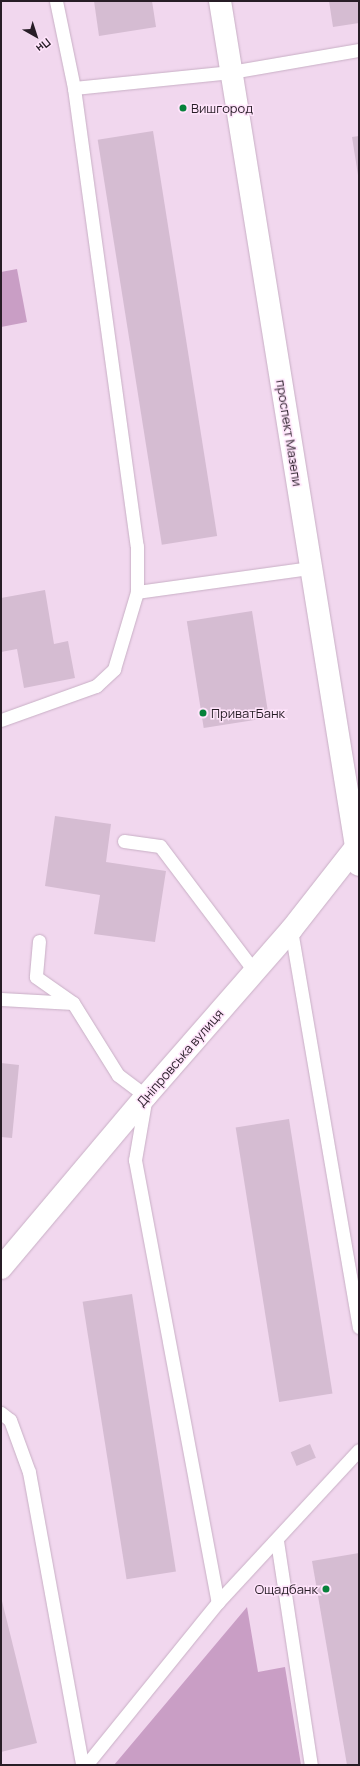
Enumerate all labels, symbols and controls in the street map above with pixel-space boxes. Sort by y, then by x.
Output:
north arrow [16,16,56,56]
text: Пн [33,35,54,56]
place label: Вишгород [191,100,253,116]
marker: Вишгород [178,103,188,113]
street label: проспект Мазепи [273,379,305,487]
place label: ПриватБанк [211,705,285,721]
marker: ПриватБанк [198,708,208,718]
street label: Дніпровська вулиця [133,1006,227,1110]
place label: Ощадбанк [255,1581,318,1597]
marker: Ощадбанк [321,1584,331,1594]

